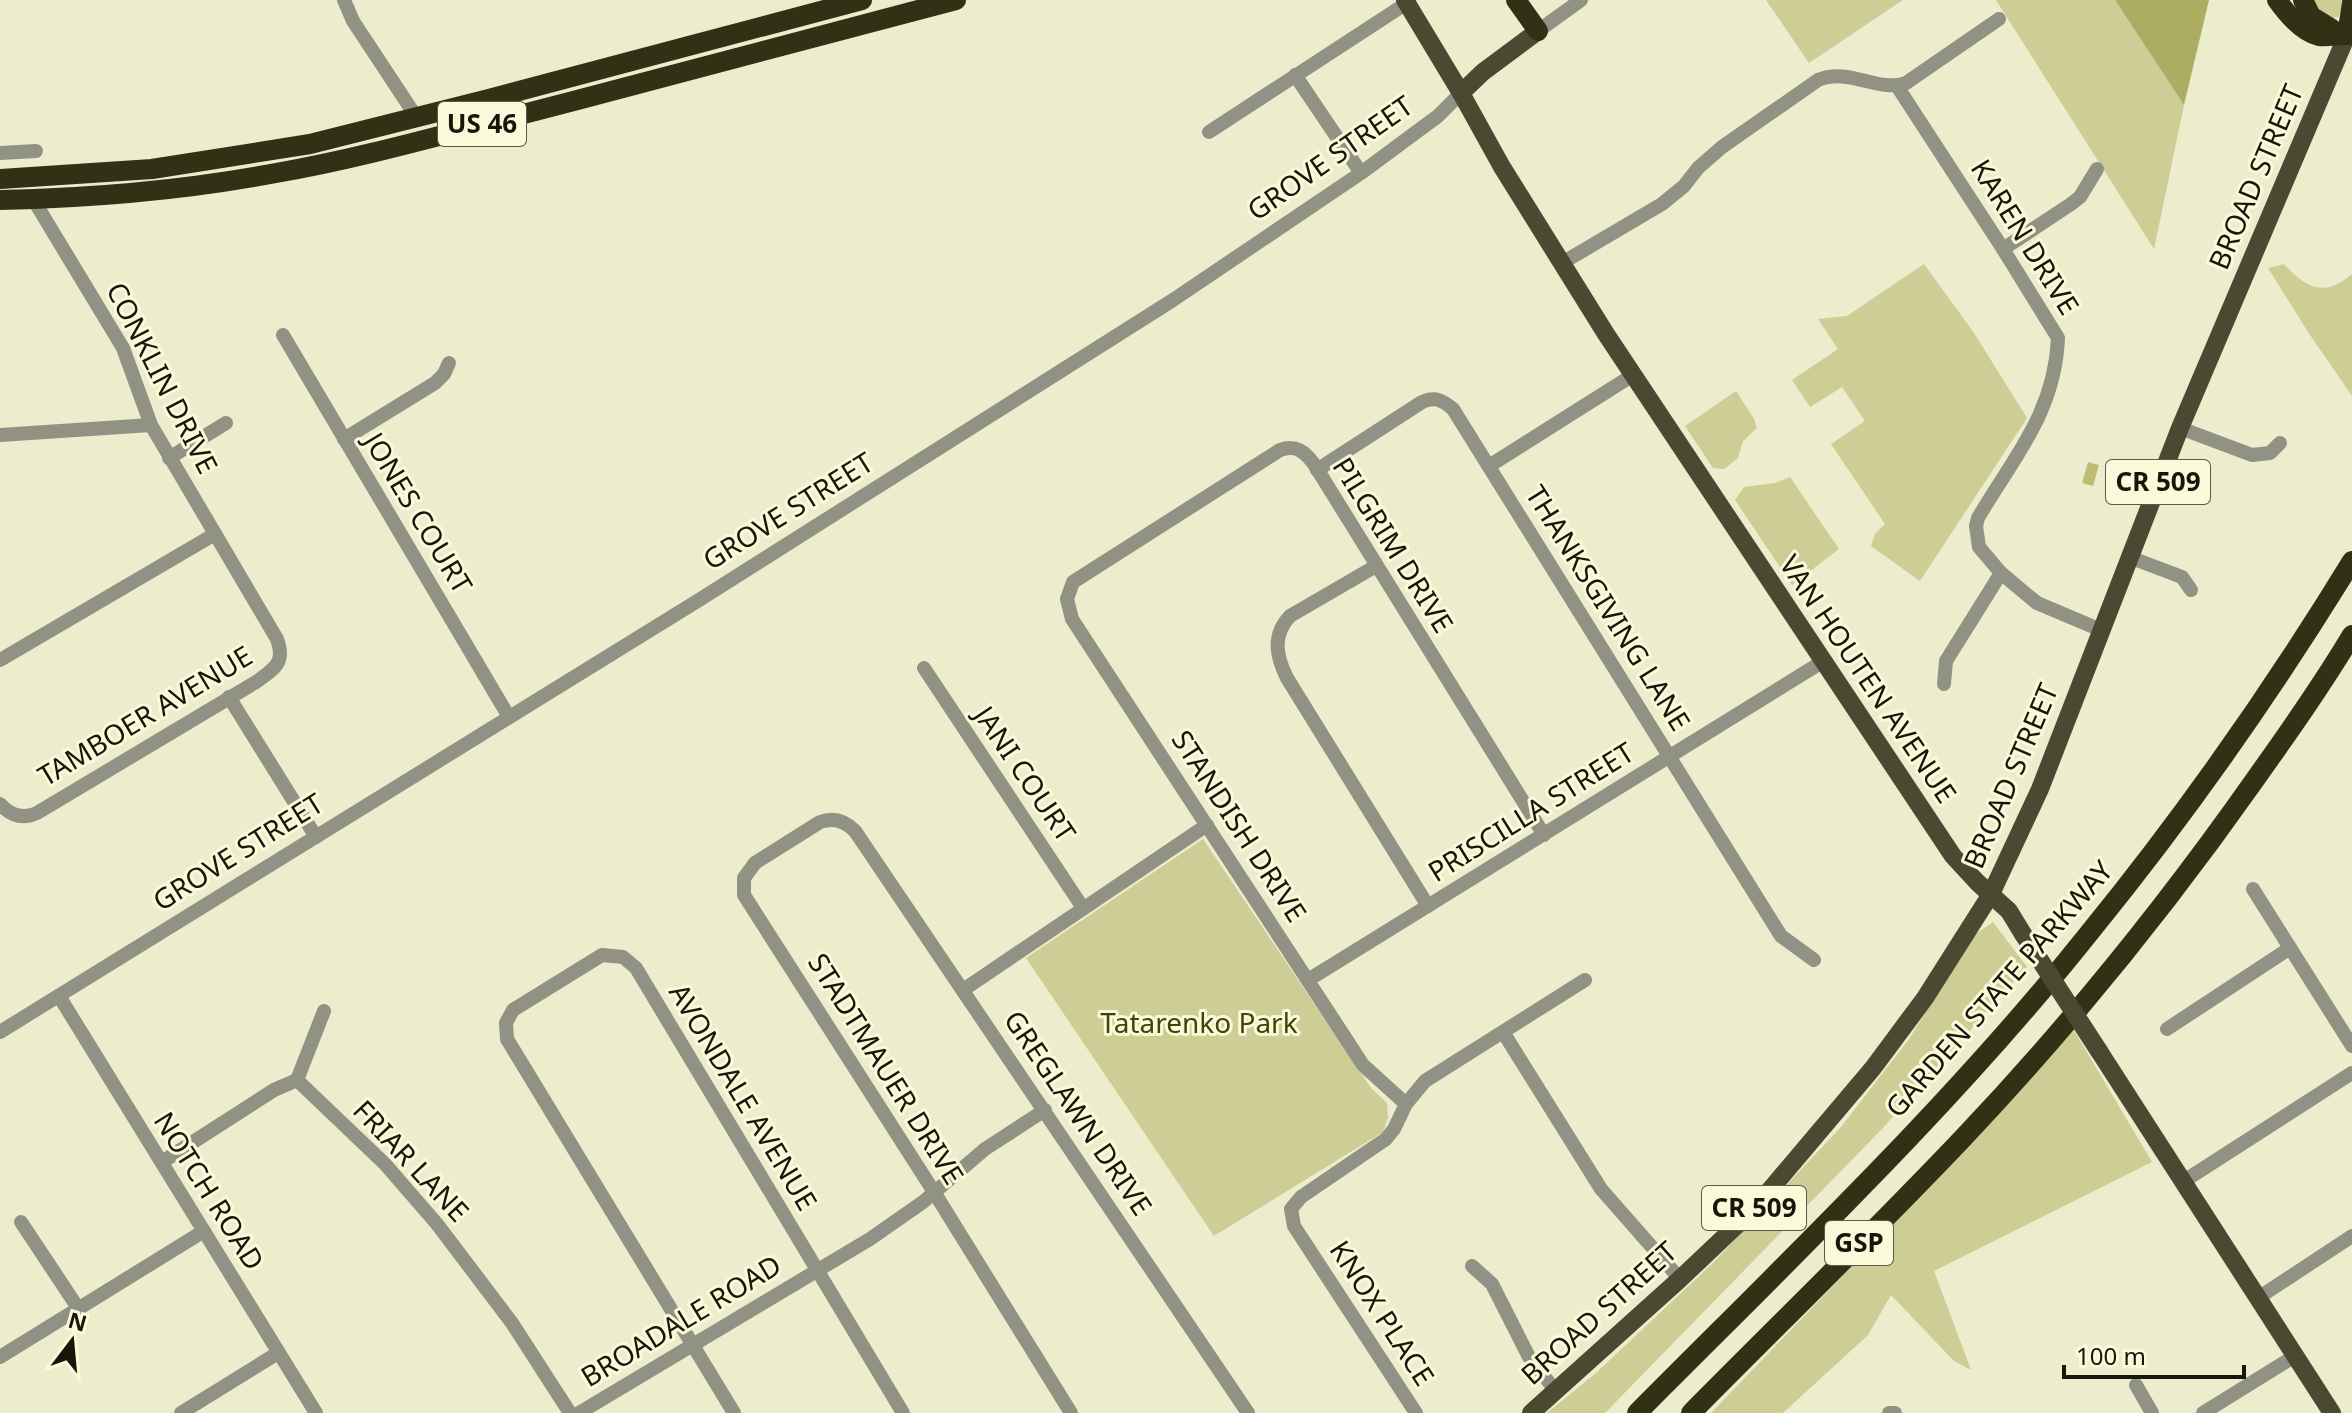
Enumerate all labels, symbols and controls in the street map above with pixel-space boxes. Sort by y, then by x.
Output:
street label: BROAD STREET [2199,78,2311,275]
street label: GROVE STREET [1239,86,1420,228]
road number: US 46 [438,102,526,146]
street label: KAREN DRIVE [1963,152,2089,321]
street label: CONKLIN DRIVE [98,275,228,480]
street label: JONES COURT [354,422,482,600]
street label: GROVE STREET [695,442,880,578]
street label: PILGRIM DRIVE [1325,449,1463,639]
road number: CR 509 [2106,460,2210,504]
street label: THANKSGIVING LANE [1518,478,1700,737]
street label: VAN HOUTEN AVENUE [1772,547,1966,810]
street label: TAMBOER AVENUE [30,636,259,794]
street label: BROAD STREET [1954,677,2066,874]
street label: JANI COURT [965,696,1085,849]
street label: STANDISH DRIVE [1164,722,1316,929]
street label: PRISCILLA STREET [1420,732,1641,890]
street label: GROVE STREET [145,783,330,919]
street label: GARDEN STATE PARKWAY [1876,852,2121,1125]
street label: STADTMAUER DRIVE [800,946,973,1191]
street label: AVONDALE AVENUE [661,976,827,1217]
street label: GREGLAWN DRIVE [996,1003,1162,1222]
park label: Tatarenko Park [1100,1003,1298,1041]
street label: FRIAR LANE [346,1091,478,1229]
street label: NOTCH ROAD [146,1104,274,1277]
road number: CR 509 [1702,1186,1806,1230]
road number: GSP [1825,1221,1893,1265]
street label: BROAD STREET [1512,1232,1685,1392]
street label: KNOX PLACE [1322,1233,1444,1392]
street label: BROADALE ROAD [573,1245,788,1395]
north arrow [32,1301,112,1381]
text: N [65,1304,91,1338]
scale bar [2064,1329,2244,1379]
text: 100 m [2076,1339,2146,1372]

